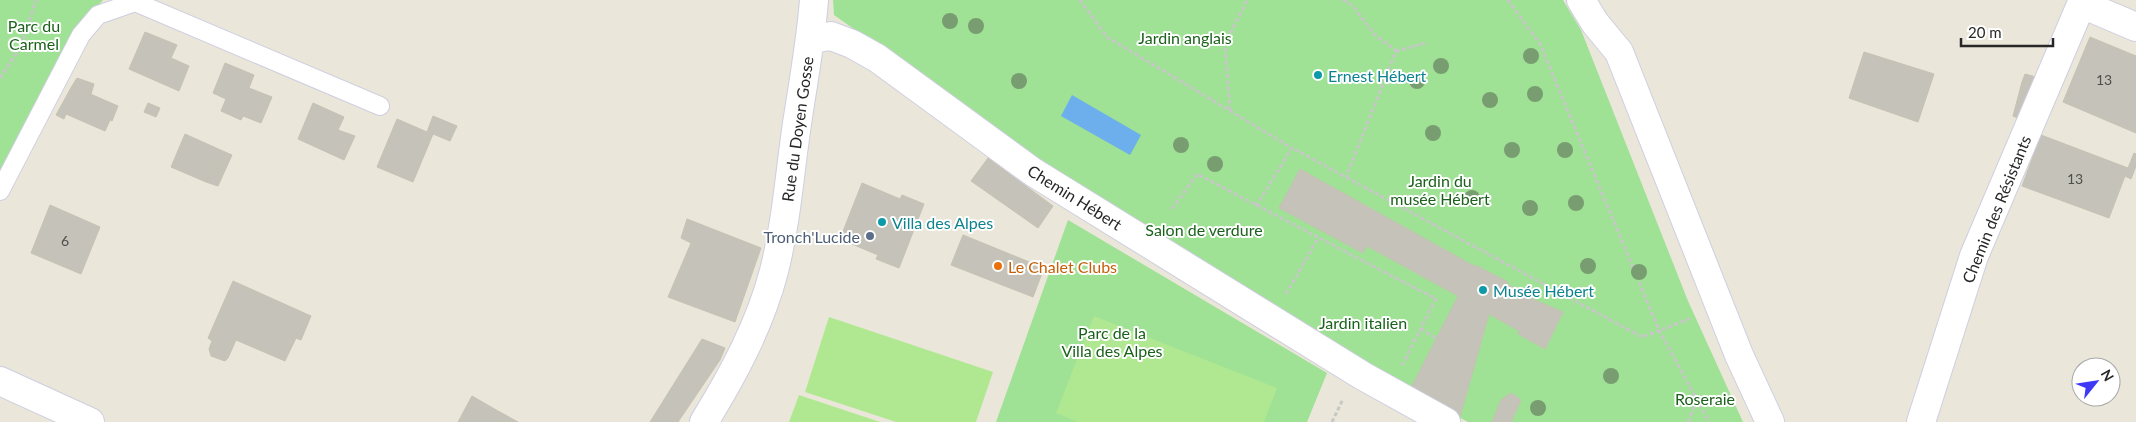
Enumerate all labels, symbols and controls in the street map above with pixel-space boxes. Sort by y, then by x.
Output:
scale bar [1961,15,2054,47]
park label: Parc du Carmel [8,16,60,53]
text: 20 m [1968,23,2002,41]
park label: Jardin anglais [1138,28,1232,47]
street label: Rue du Doyen Gosse [777,55,817,203]
place label: Ernest Hébert [1328,66,1427,85]
marker: Ernest Hébert [1312,69,1324,81]
house number: 13 [2096,71,2112,88]
street label: Chemin des Résistants [1958,132,2034,286]
street label: Chemin Hébert [1024,160,1126,234]
house number: 13 [2067,170,2083,187]
park label: Jardin du musée Hébert [1390,171,1490,208]
place label: Villa des Alpes [892,213,993,232]
marker: Villa des Alpes [876,216,888,228]
park label: Salon de verdure [1145,220,1263,239]
place label: Tronch'Lucide [764,227,860,246]
marker: Tronch'Lucide [864,230,876,242]
house number: 6 [61,232,69,249]
place label: Le Chalet Clubs [1008,257,1117,276]
marker: Le Chalet Clubs [992,260,1004,272]
place label: Musée Hébert [1493,281,1594,300]
marker: Musée Hébert [1477,284,1489,296]
park label: Jardin italien [1319,313,1407,332]
park label: Parc de la Villa des Alpes [1061,323,1163,360]
north arrow [2071,357,2121,407]
text: N [2098,366,2118,384]
park label: Roseraie [1675,389,1735,408]

